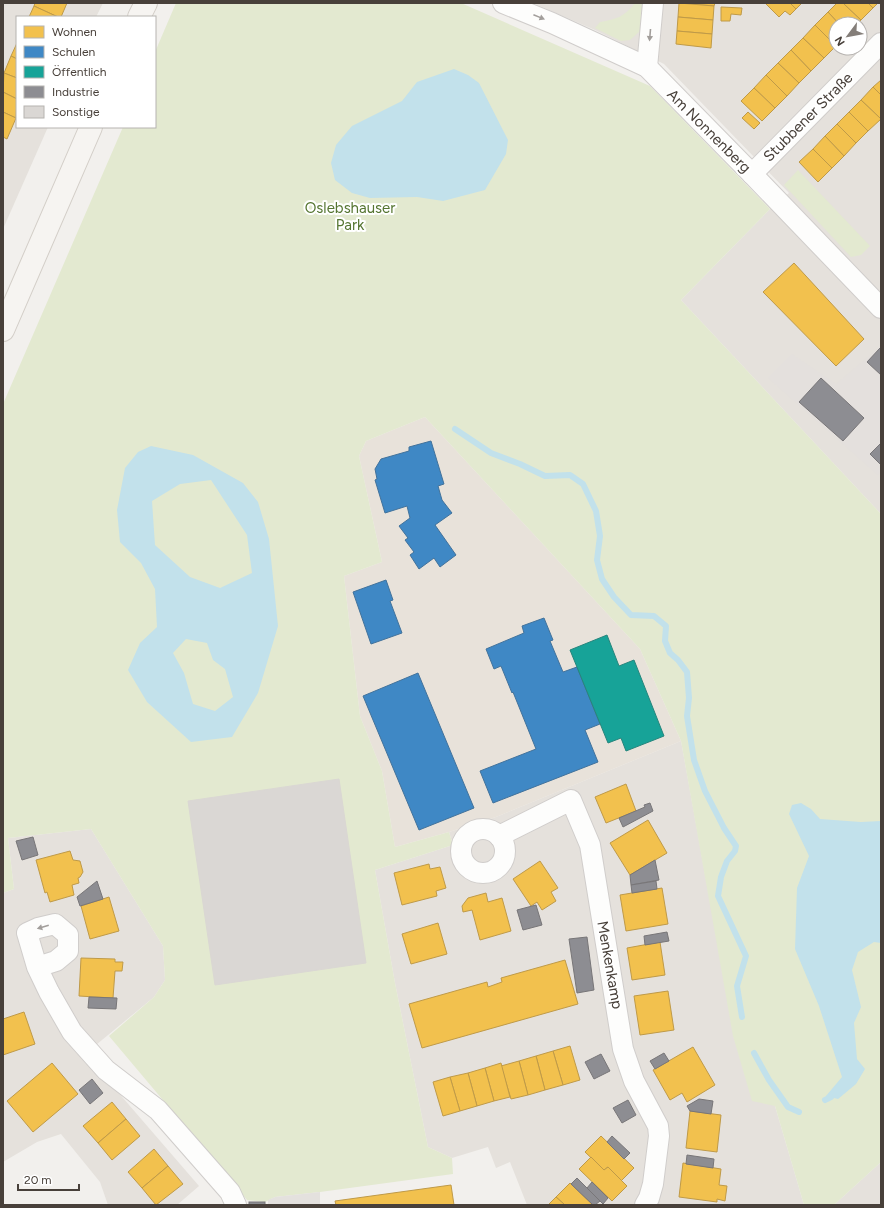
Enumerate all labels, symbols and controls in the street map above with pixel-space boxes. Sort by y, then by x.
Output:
one-way arrow [534,15,546,21]
legend [16,16,156,128]
north arrow [828,16,868,56]
text: Wohnen [52,25,97,39]
one-way arrow [647,29,653,41]
text: N [832,34,848,48]
text: Schulen [52,45,95,59]
text: Öffentlich [52,65,107,79]
street label: Stubbener Straße [760,69,856,165]
text: Industrie [52,85,100,99]
street label: Am Nonnenberg [663,85,755,177]
text: Sonstige [52,105,100,119]
park label: Oslebshauser Park [305,199,395,234]
street label: Menkenkamp [593,919,627,1011]
one-way arrow [37,924,49,930]
scale bar [18,1166,79,1192]
text: 20 m [24,1173,52,1187]

